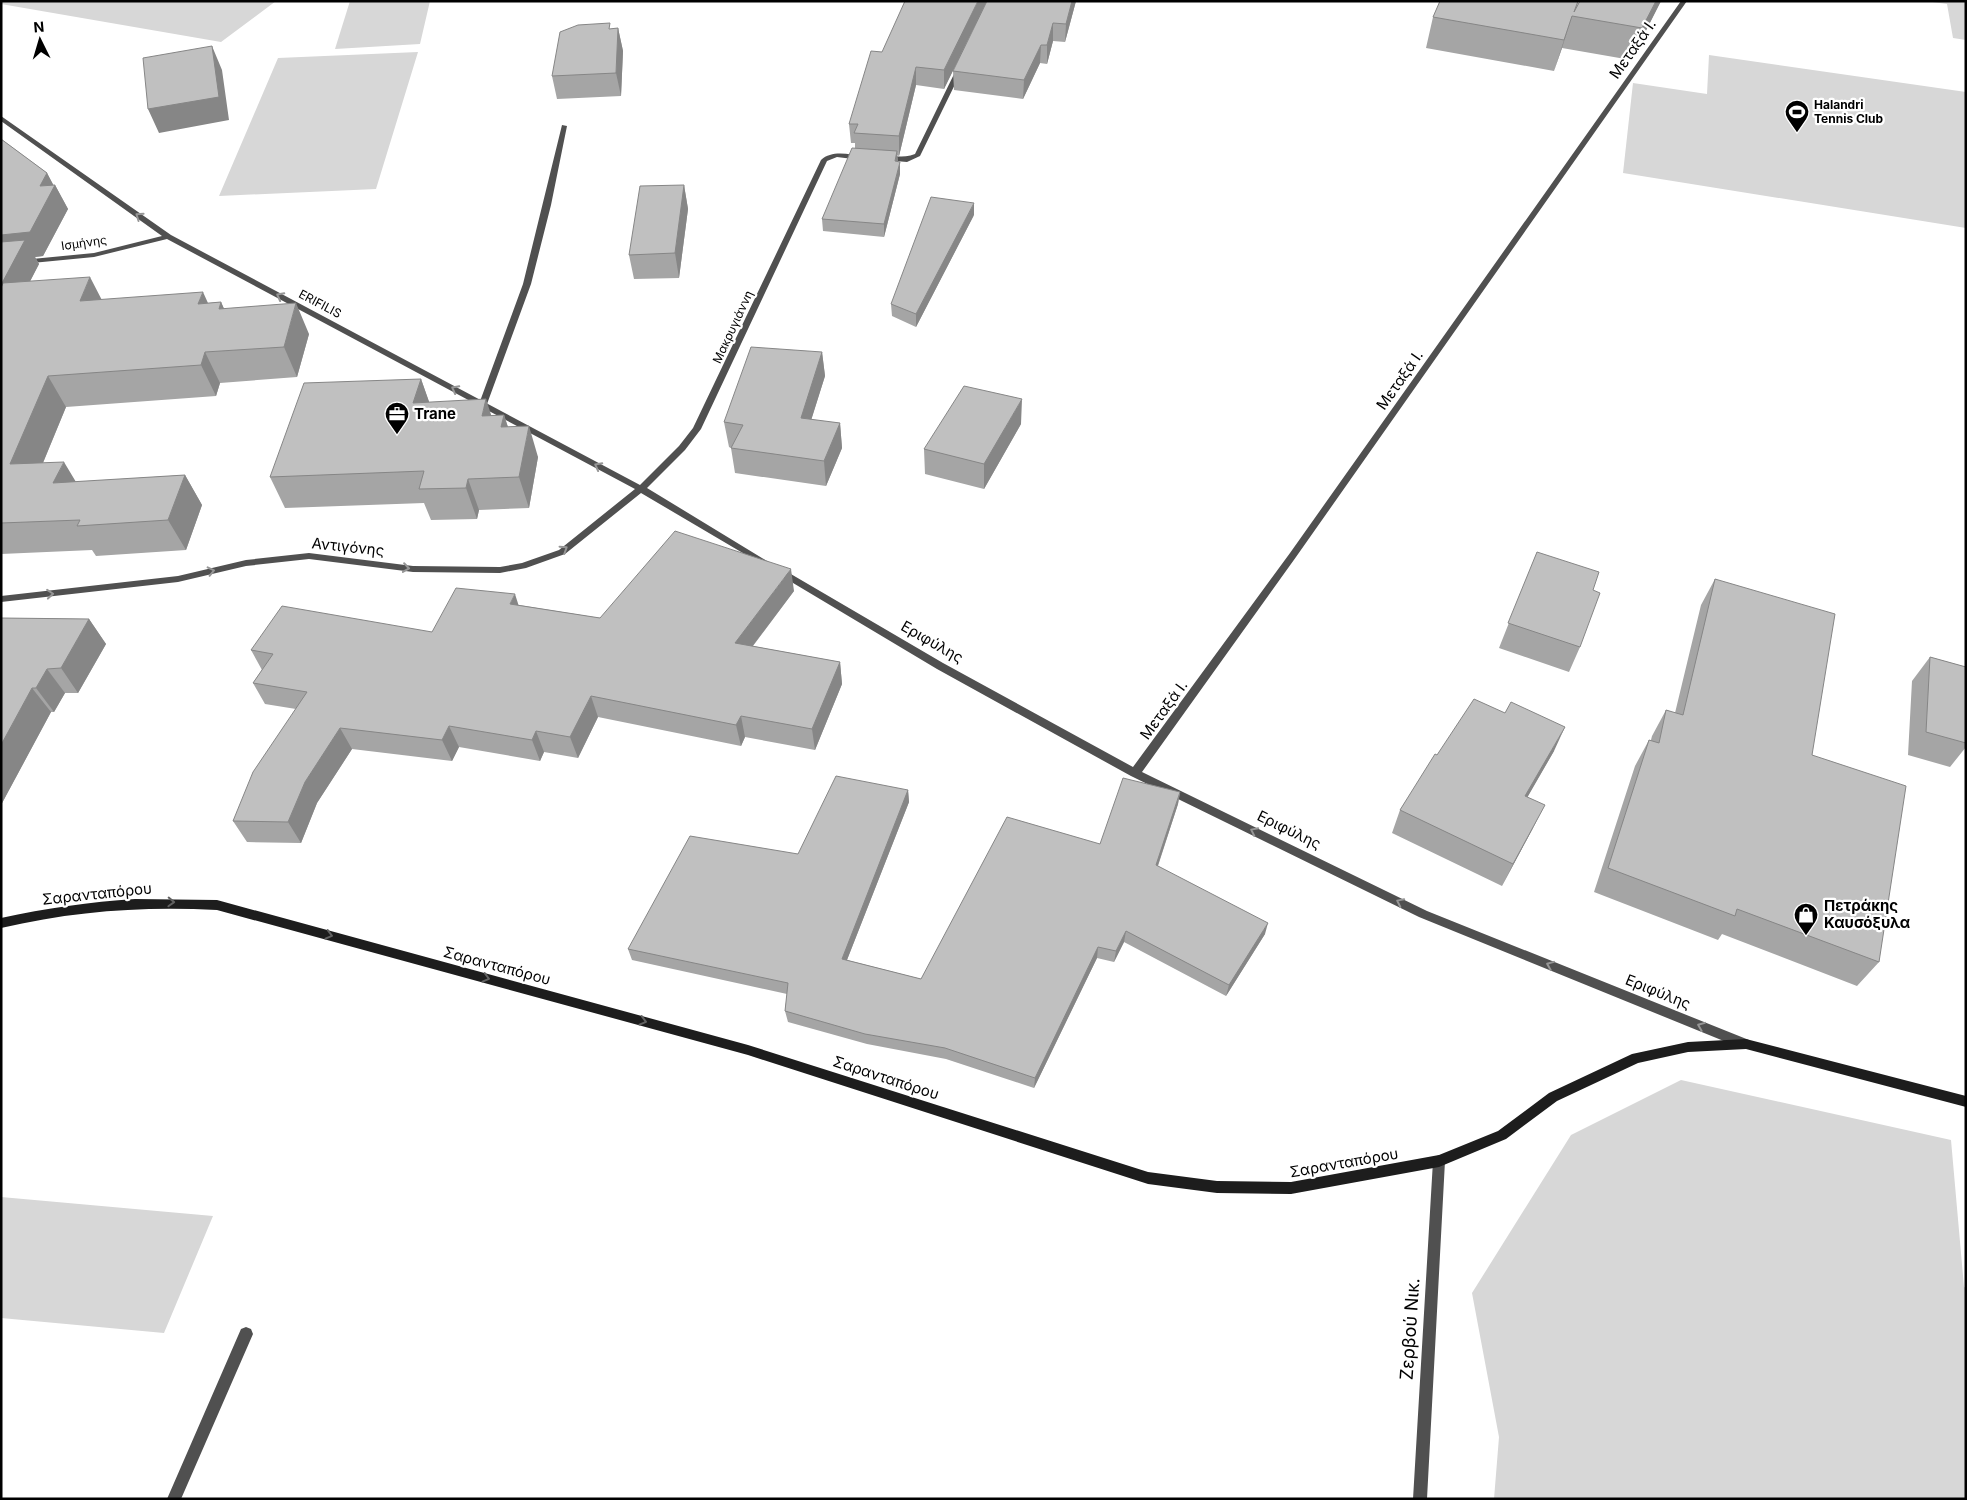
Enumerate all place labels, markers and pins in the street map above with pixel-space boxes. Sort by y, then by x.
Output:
place label: Halandri Tennis Club [1814,97,1884,126]
sports icon: Halandri Tennis Club [1784,99,1810,133]
office icon: Trane [384,401,410,435]
place label: Trane [414,404,456,423]
place label: Πετράκης Καυσόξυλα [1824,896,1910,932]
shop icon: Πετράκης Καυσόξυλα [1793,902,1819,936]

